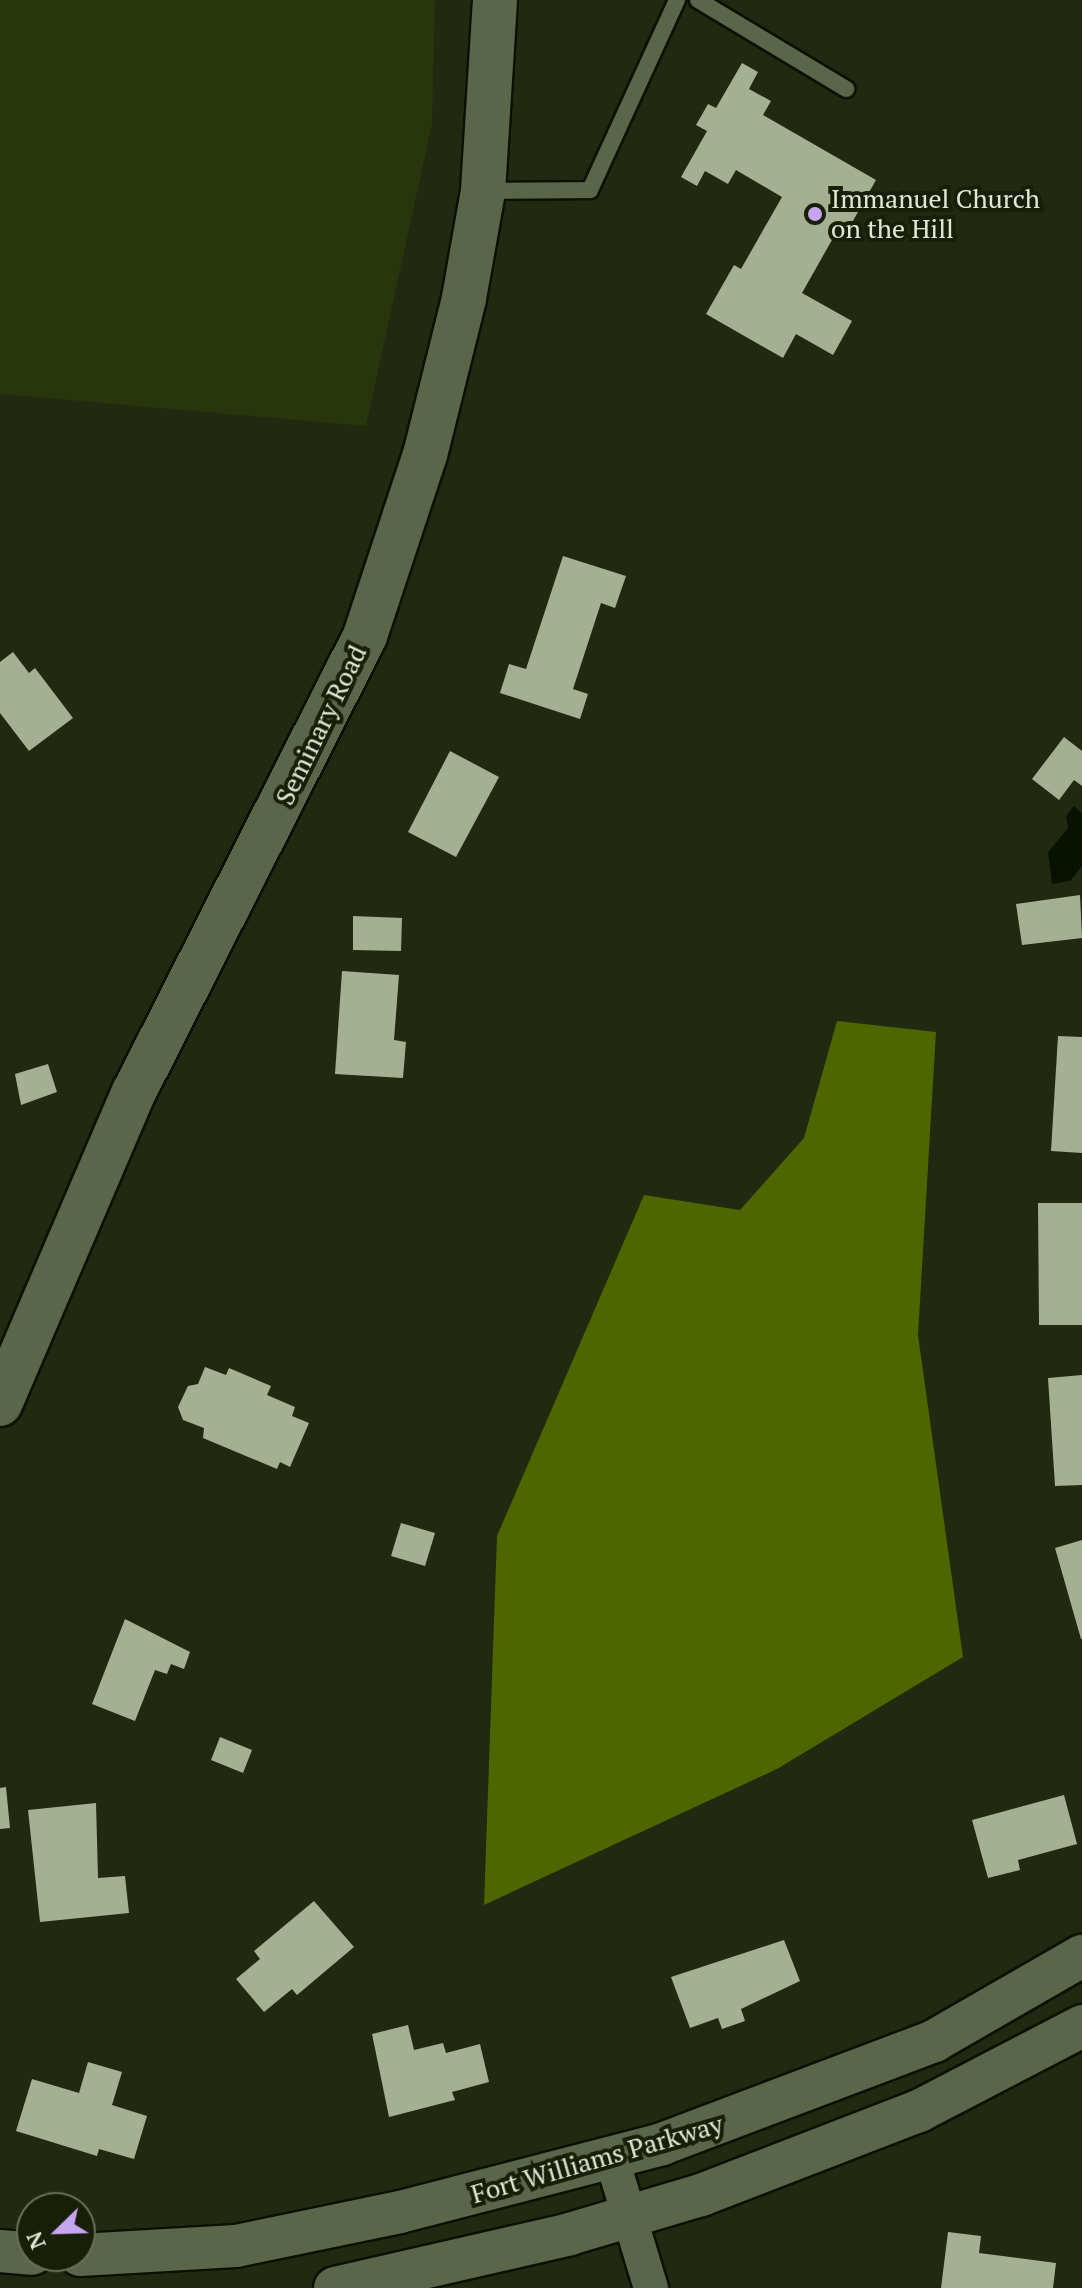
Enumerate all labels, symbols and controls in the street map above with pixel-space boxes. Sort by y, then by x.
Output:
place label: Immanuel Church on the Hill [831,183,1040,244]
marker: Immanuel Church on the Hill [806,205,824,223]
street label: Seminary Road [269,640,373,810]
street label: Fort Williams Parkway [468,2108,726,2210]
north arrow [16,2192,96,2272]
text: N [19,2227,52,2254]

